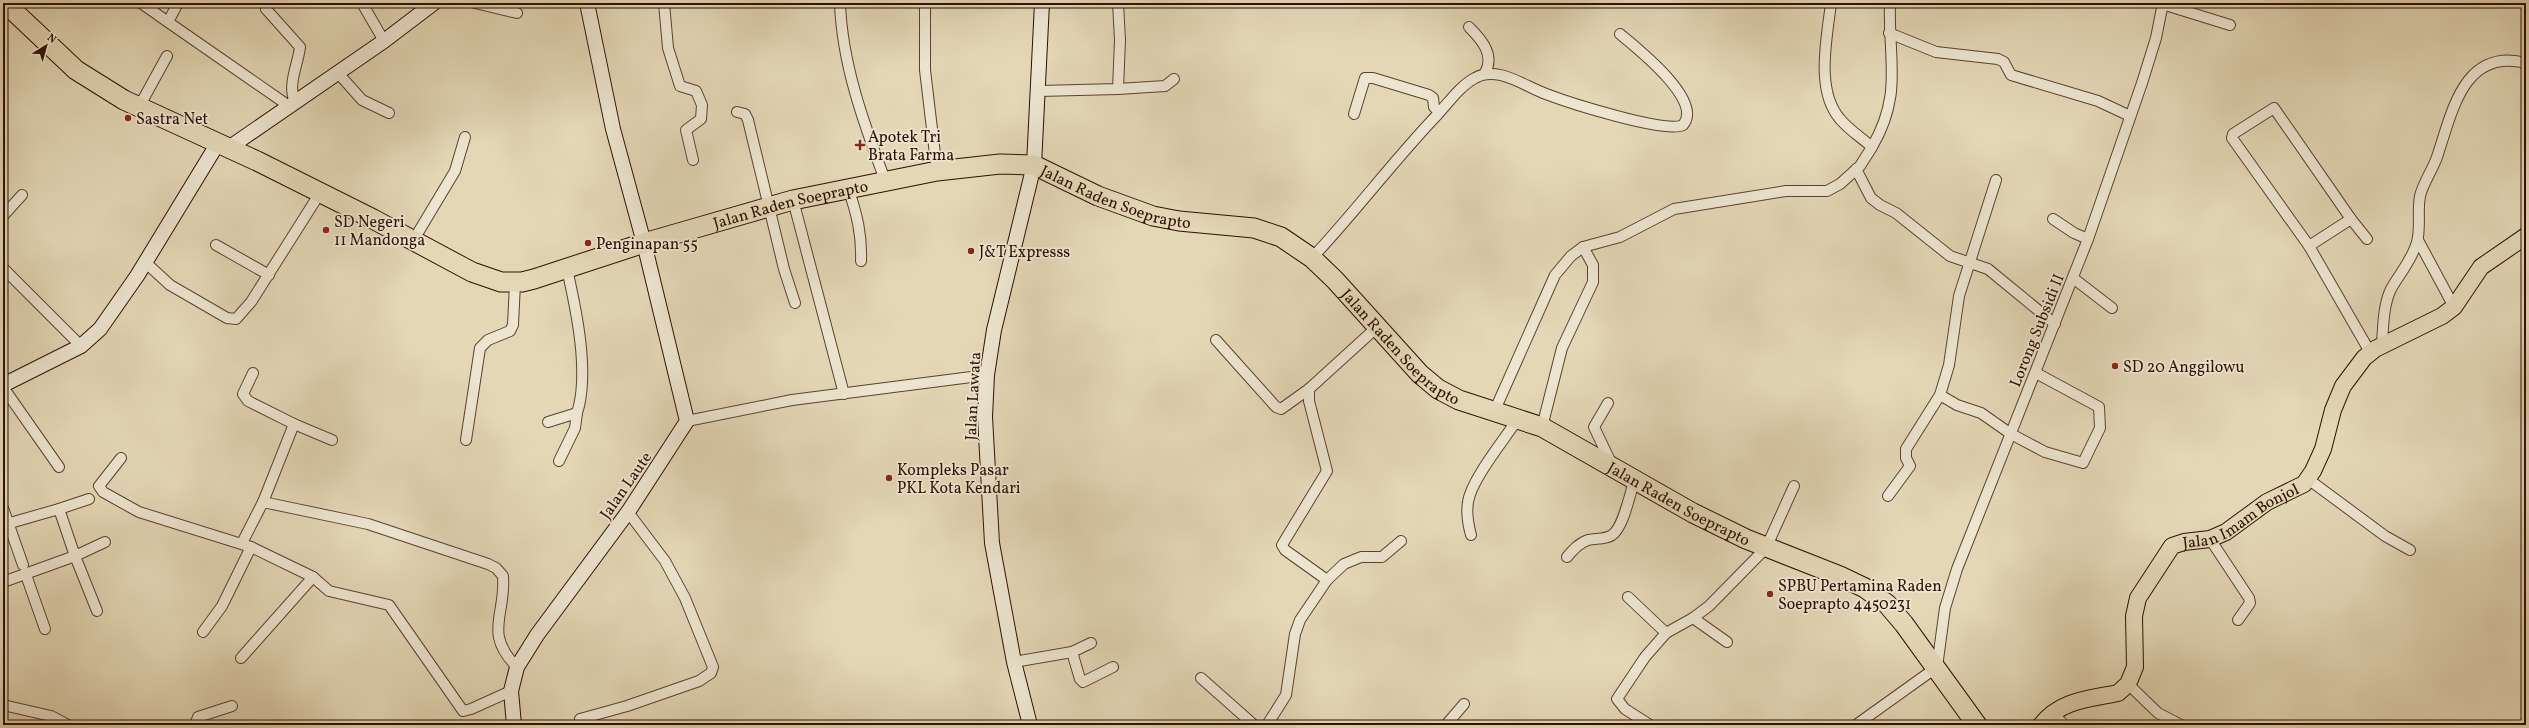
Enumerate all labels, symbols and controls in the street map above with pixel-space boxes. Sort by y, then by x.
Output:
north arrow [26,26,66,66]
text: N [43,31,59,48]
place label: Sastra Net [136,109,209,131]
marker: Sastra Net [123,113,133,123]
place label: Apotek Tri Brata Farma [868,127,954,167]
marker: Apotek Tri Brata Farma [855,140,865,150]
street label: Jalan Raden Soeprapto [1036,161,1192,235]
street label: Jalan Raden Soeprapto [711,176,870,235]
place label: SD Negeri 11 Mandonga [334,212,425,252]
marker: SD Negeri 11 Mandonga [321,225,331,235]
place label: Penginapan 55 [596,234,698,256]
marker: Penginapan 55 [583,238,593,248]
place label: J&T Expresss [979,242,1070,264]
marker: J&T Expresss [966,246,976,256]
street label: Lorong Subsidi II [2005,271,2071,391]
street label: Jalan Raden Soeprapto [1335,285,1463,411]
street label: Jalan Lawata [961,351,987,441]
place label: SD 20 Anggilowu [2123,357,2245,379]
marker: SD 20 Anggilowu [2110,361,2120,371]
street label: Jalan Laute [595,448,658,524]
street label: Jalan Raden Soeprapto [1603,458,1753,552]
place label: Kompleks Pasar PKL Kota Kendari [897,460,1021,500]
marker: Kompleks Pasar PKL Kota Kendari [884,473,894,483]
street label: Jalan Imam Bonjol [2181,479,2303,555]
place label: SPBU Pertamina Raden Soeprapto 4450231 [1778,576,1942,616]
marker: SPBU Pertamina Raden Soeprapto 4450231 [1765,589,1775,599]

